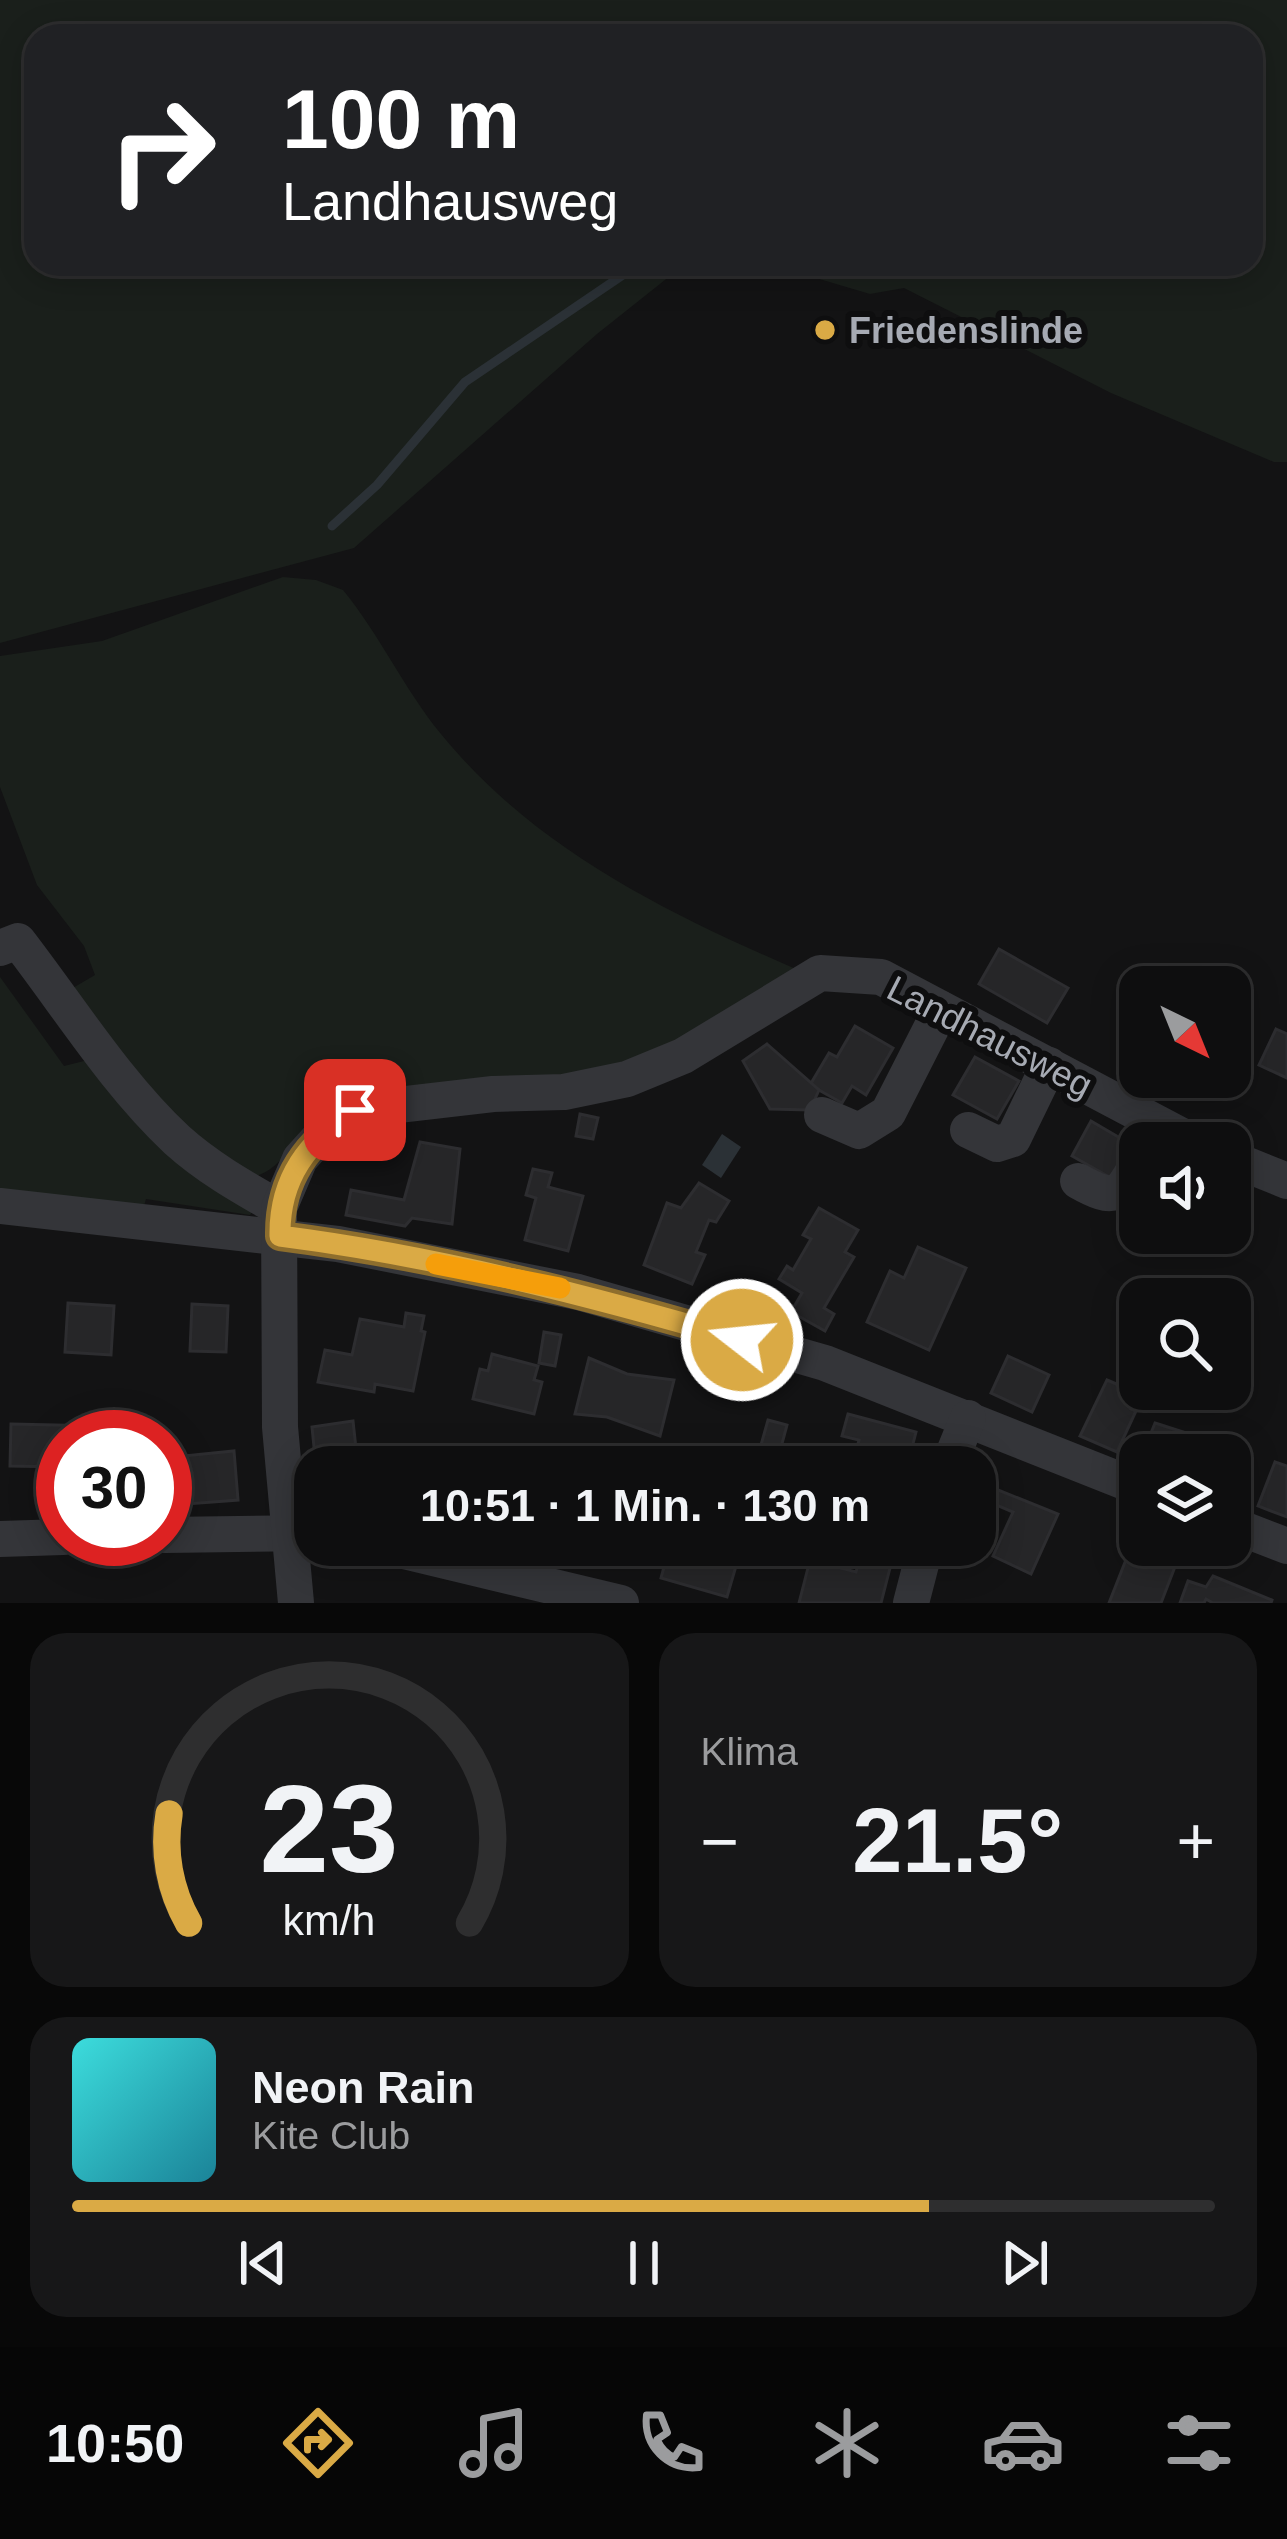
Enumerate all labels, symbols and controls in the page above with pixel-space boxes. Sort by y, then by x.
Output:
icon: right [84,72,240,228]
text: 100 m [282,72,520,166]
text: Landhausweg [282,171,618,231]
place label: Friedenslinde [849,310,1083,351]
marker: Friedenslinde [812,317,838,343]
north arrow [1119,966,1251,1098]
map controls [1119,966,1251,1566]
street label: Landhausweg [881,967,1099,1106]
pin [304,1059,406,1161]
icon: arrive [322,1077,388,1143]
button: sound [1119,1122,1251,1254]
position arrow [679,1277,805,1403]
button: search [1119,1278,1251,1410]
speed limit sign: 30 [36,1410,192,1566]
button: layers [1119,1434,1251,1566]
text: 10:51 · 1 Min. · 130 m [420,1480,870,1531]
text: Klima [701,1730,798,1773]
text: 23 [260,1759,399,1898]
text: 21.5° [852,1791,1063,1891]
text: − [701,1804,739,1878]
text: + [1176,1804,1215,1878]
text: km/h [283,1896,376,1944]
text: Neon Rain [252,2062,475,2113]
text: Kite Club [252,2114,410,2157]
icon: previous [230,2230,296,2296]
icon: pause [611,2230,677,2296]
icon: next [992,2230,1058,2296]
icon: directions [276,2401,360,2485]
icon: music [452,2401,536,2485]
icon: phone [629,2401,713,2485]
icon: climate [805,2401,889,2485]
icon: car [981,2401,1065,2485]
icon: filters [1157,2401,1241,2485]
text: 10:50 [46,2413,184,2473]

